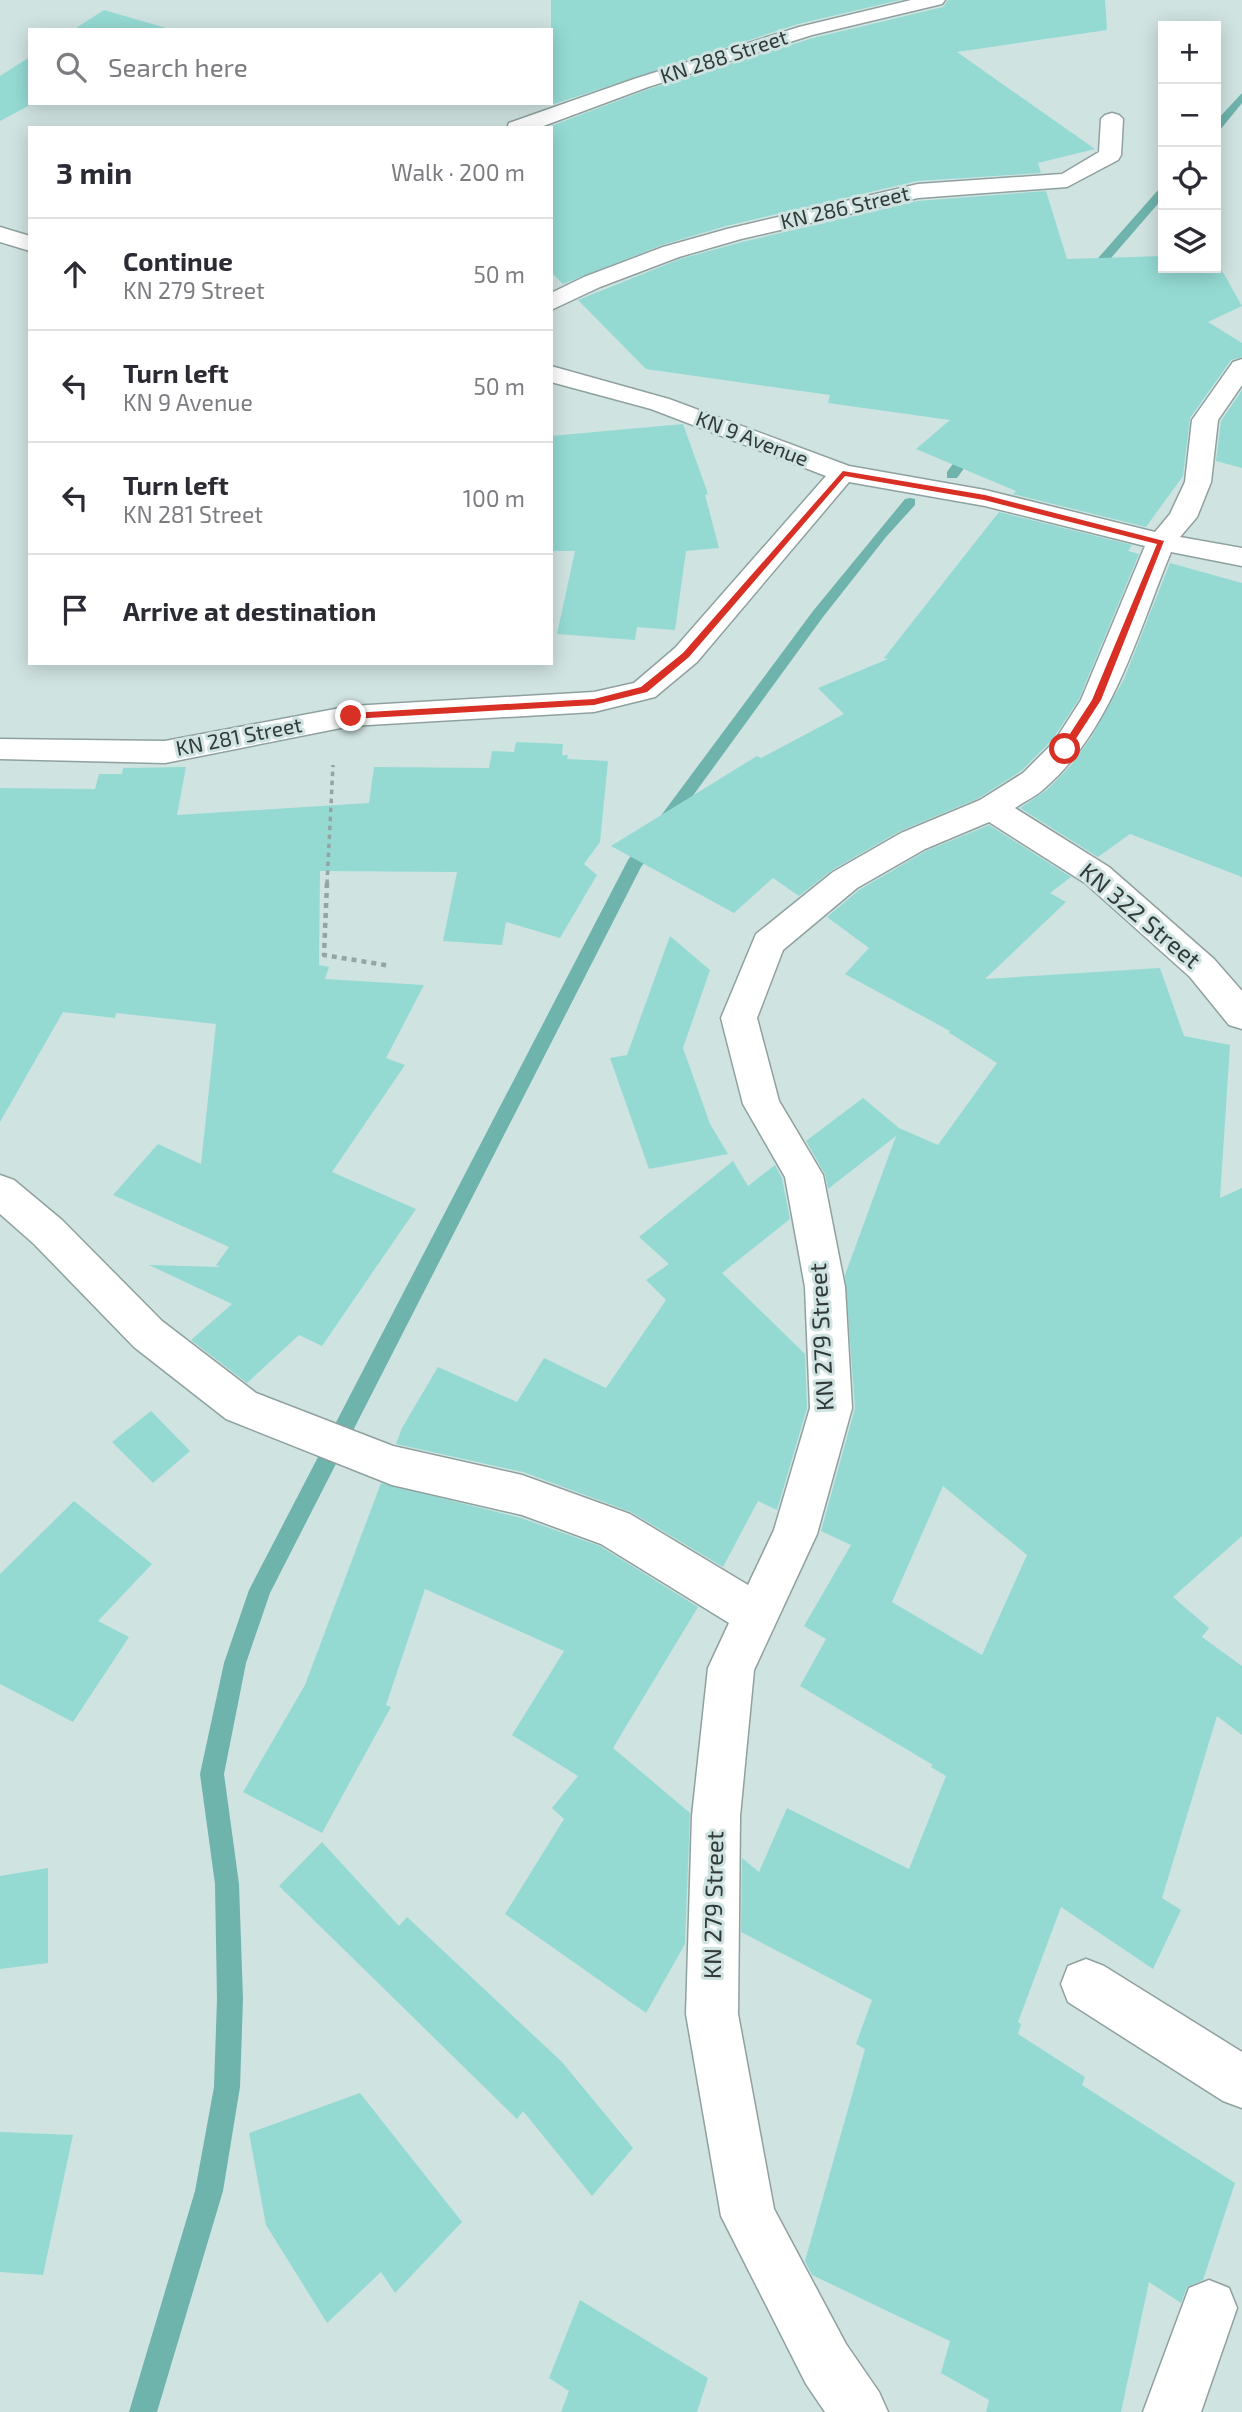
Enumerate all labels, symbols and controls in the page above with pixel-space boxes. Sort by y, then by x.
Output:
map controls [1158,21,1221,273]
button: + [1158,21,1221,84]
street label: KN 288 Street [657,23,790,88]
search box [28,28,553,105]
icon: search [52,48,90,86]
text: Search here [108,51,248,82]
button: − [1158,84,1221,147]
button: locate [1158,147,1221,210]
text: 3 min [56,154,132,190]
text: Walk · 200 m [391,158,525,186]
street label: KN 286 Street [778,180,912,234]
button: layers [1158,210,1221,273]
text: Continue [123,245,233,276]
icon: ahead [56,255,94,293]
text: 50 m [474,260,525,288]
text: KN 279 Street [123,276,265,304]
text: Turn left [123,357,229,388]
icon: left [56,367,94,405]
text: 50 m [474,372,525,400]
text: KN 9 Avenue [123,388,253,416]
street label: KN 9 Avenue [693,405,812,470]
text: Turn left [123,469,229,500]
icon: left [56,479,94,517]
text: 100 m [463,484,525,512]
text: KN 281 Street [123,500,263,528]
icon: arrive [56,591,94,629]
text: Arrive at destination [123,595,376,626]
route end [335,700,366,731]
street label: KN 281 Street [174,711,304,760]
route start [1049,733,1080,764]
street label: KN 322 Street [1075,856,1207,974]
street label: KN 279 Street [802,1262,839,1412]
street label: KN 279 Street [697,1831,728,1979]

